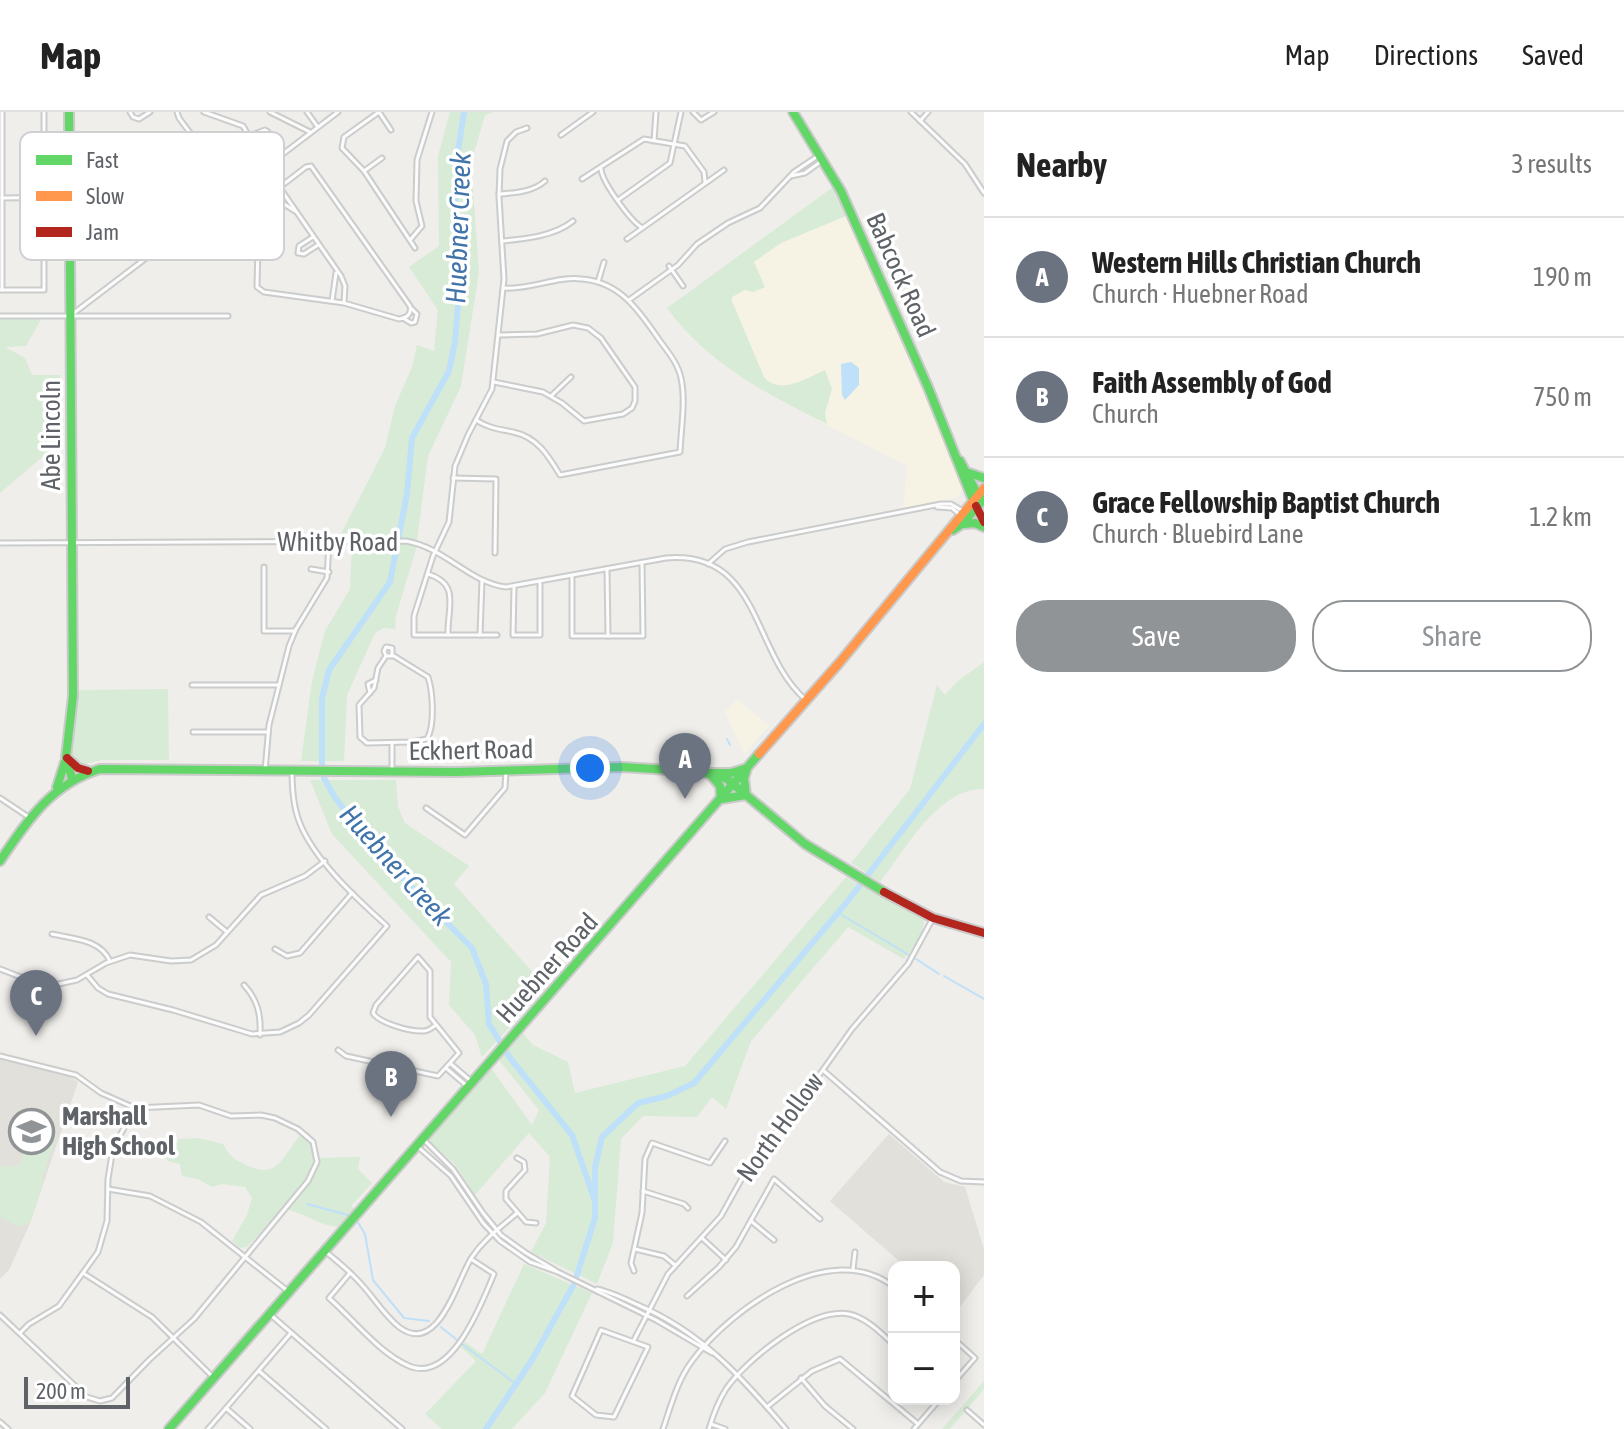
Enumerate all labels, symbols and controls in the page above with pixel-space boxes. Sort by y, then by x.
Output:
text: Map [40,34,101,77]
text: Map [1285,39,1330,71]
text: Directions [1374,39,1478,71]
text: Saved [1522,39,1584,71]
legend [20,132,284,260]
text: Nearby [1016,145,1107,184]
text: Fast [86,147,119,173]
text: 3 results [1511,149,1592,179]
water label: Huebner Creek [439,151,477,304]
text: Slow [86,183,124,209]
street label: Babcock Road [860,208,942,342]
text: Jam [86,219,119,245]
text: Western Hills Christian Church [1092,245,1421,279]
text: A [1036,262,1048,292]
text: 190 m [1533,262,1592,292]
text: Church · Huebner Road [1092,279,1309,309]
text: Faith Assembly of God [1092,365,1332,399]
street label: Abe Lincoln [36,380,66,490]
text: B [1036,382,1048,412]
text: 750 m [1533,382,1592,412]
text: Church [1092,399,1159,429]
text: Grace Fellowship Baptist Church [1092,485,1440,519]
text: C [1036,502,1048,532]
text: 1.2 km [1529,502,1592,532]
text: Church · Bluebird Lane [1092,519,1303,549]
street label: Whitby Road [278,527,398,557]
button: Save [1016,600,1296,672]
button: Share [1312,600,1592,672]
pin: A [659,733,711,799]
street label: Eckhert Road [408,734,534,766]
your location [570,748,610,788]
water label: Huebner Creek [333,798,459,932]
street label: Huebner Road [490,907,604,1029]
pin: C [10,970,62,1036]
pin: B [365,1051,417,1117]
street label: North Hollow [731,1066,830,1187]
place label: Marshall High School [62,1101,176,1161]
school or university icon: Marshall High School [7,1107,55,1155]
map controls [888,1261,960,1405]
button: + [888,1261,960,1333]
button: − [888,1333,960,1405]
scale bar [24,1373,130,1409]
text: 200 m [36,1378,86,1404]

